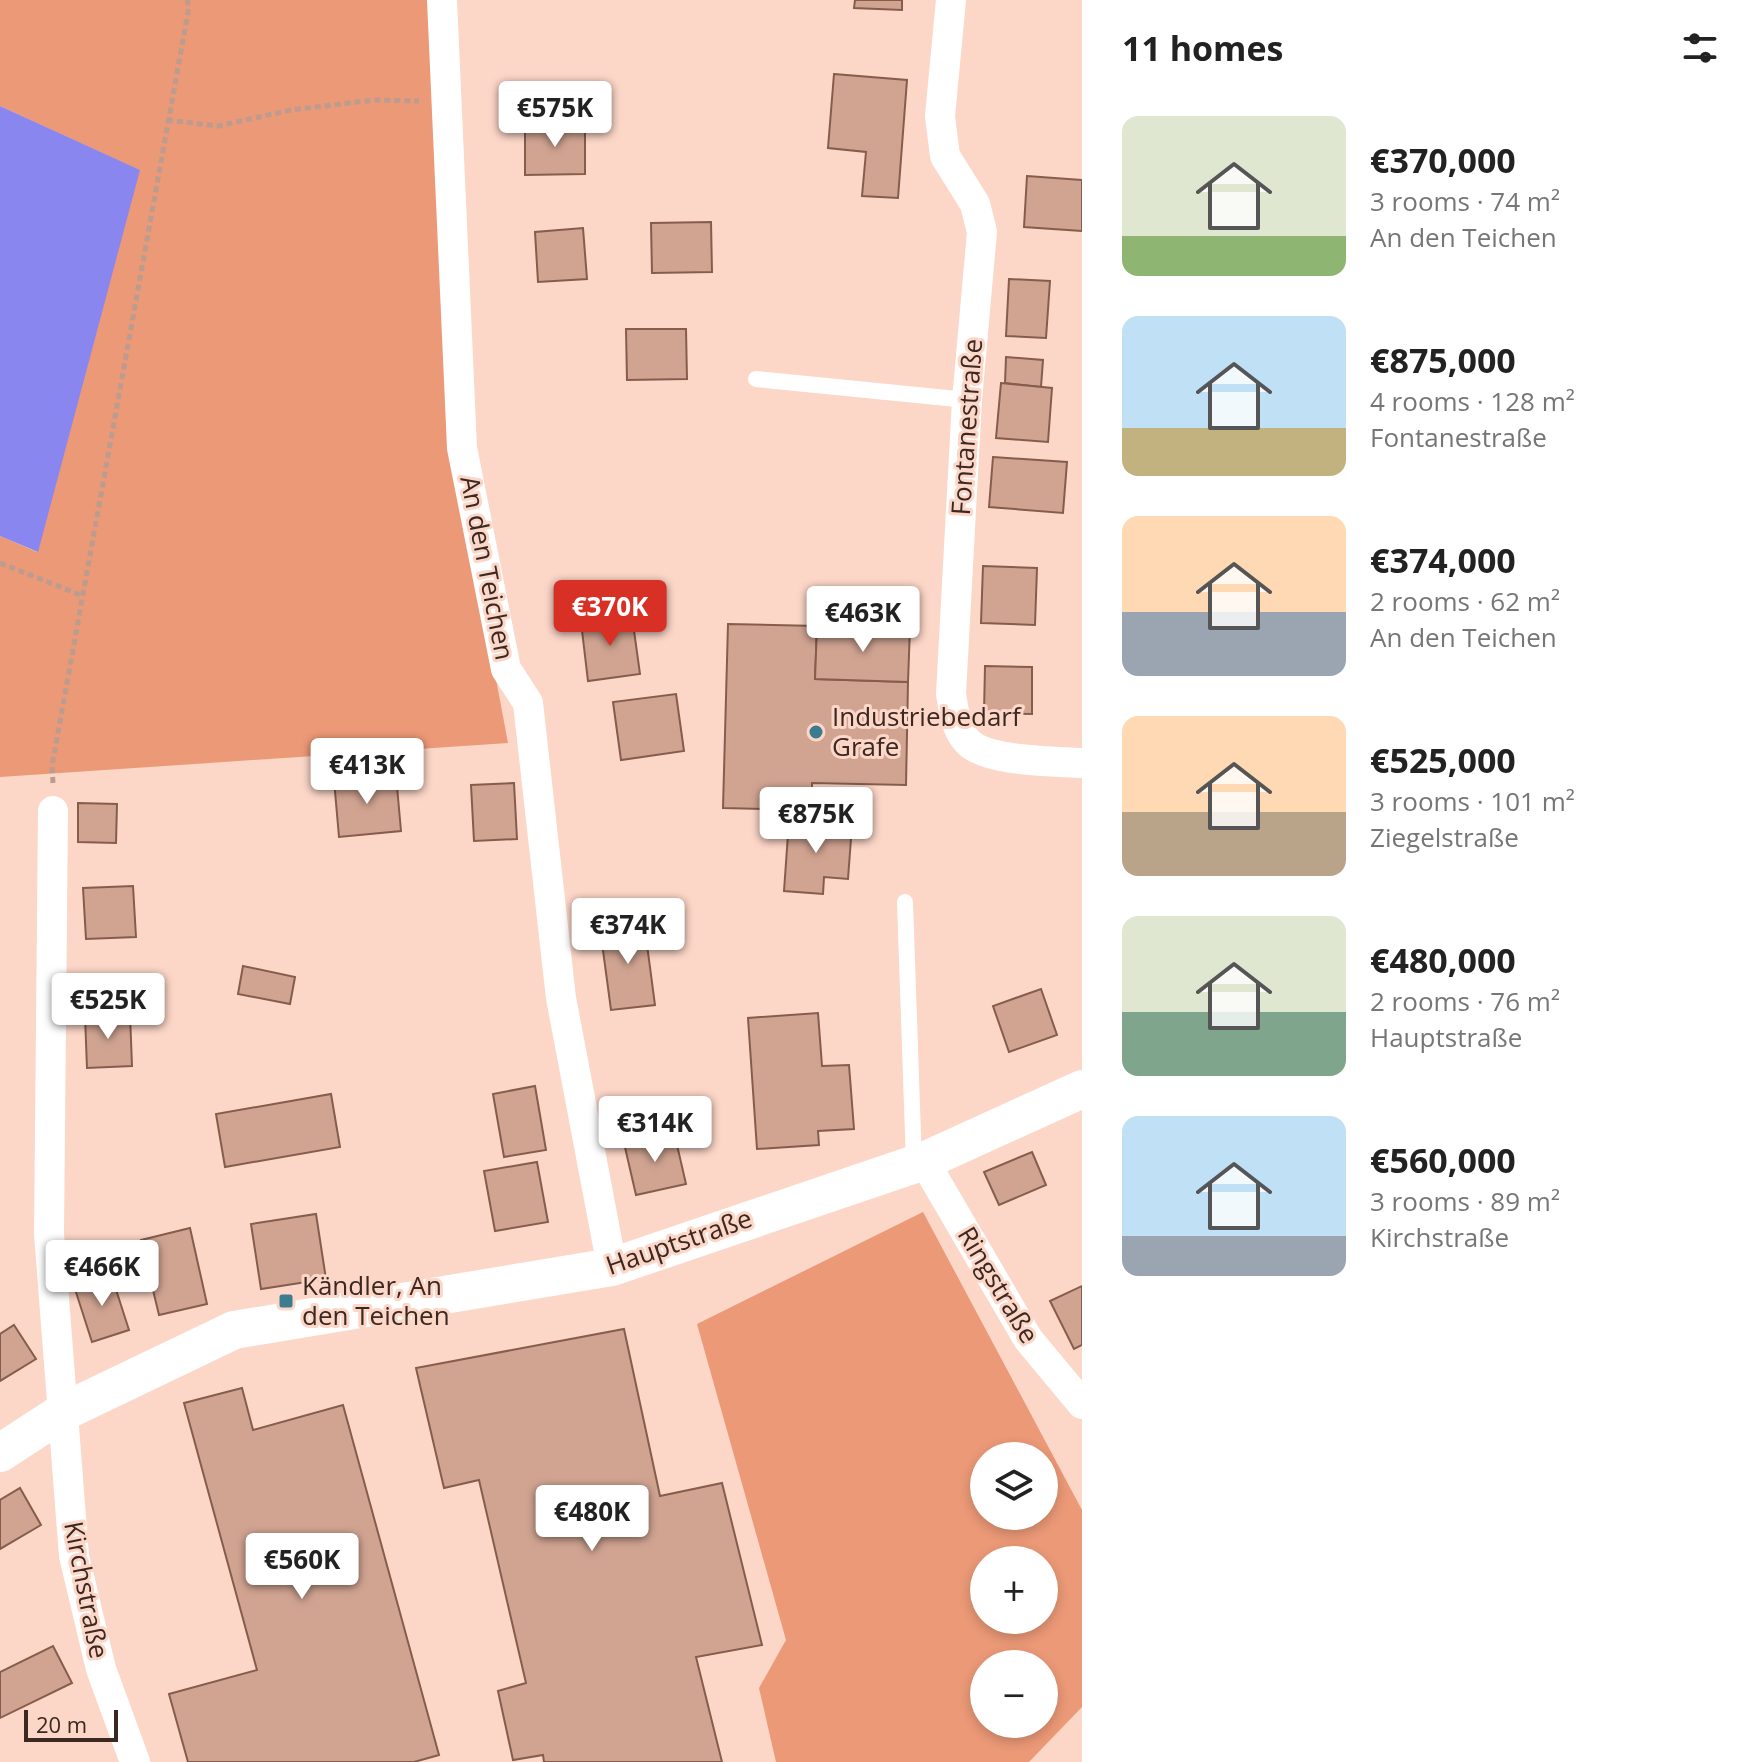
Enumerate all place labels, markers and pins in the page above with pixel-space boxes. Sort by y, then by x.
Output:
pin: €575K [499,81,611,149]
pin: €370K [554,580,666,648]
pin: €463K [807,586,919,654]
place label: Industriebedarf Grafe [832,698,1022,764]
marker: Industriebedarf Grafe [807,723,825,741]
pin: €413K [311,738,423,806]
pin: €875K [760,787,872,855]
pin: €374K [572,898,684,966]
pin: €525K [52,973,164,1041]
pin: €314K [599,1096,711,1164]
pin: €466K [46,1240,158,1308]
place label: Kändler, An den Teichen [302,1267,450,1333]
marker: Kändler, An den Teichen [277,1292,295,1310]
pin: €480K [536,1485,648,1553]
pin: €560K [246,1533,358,1601]

